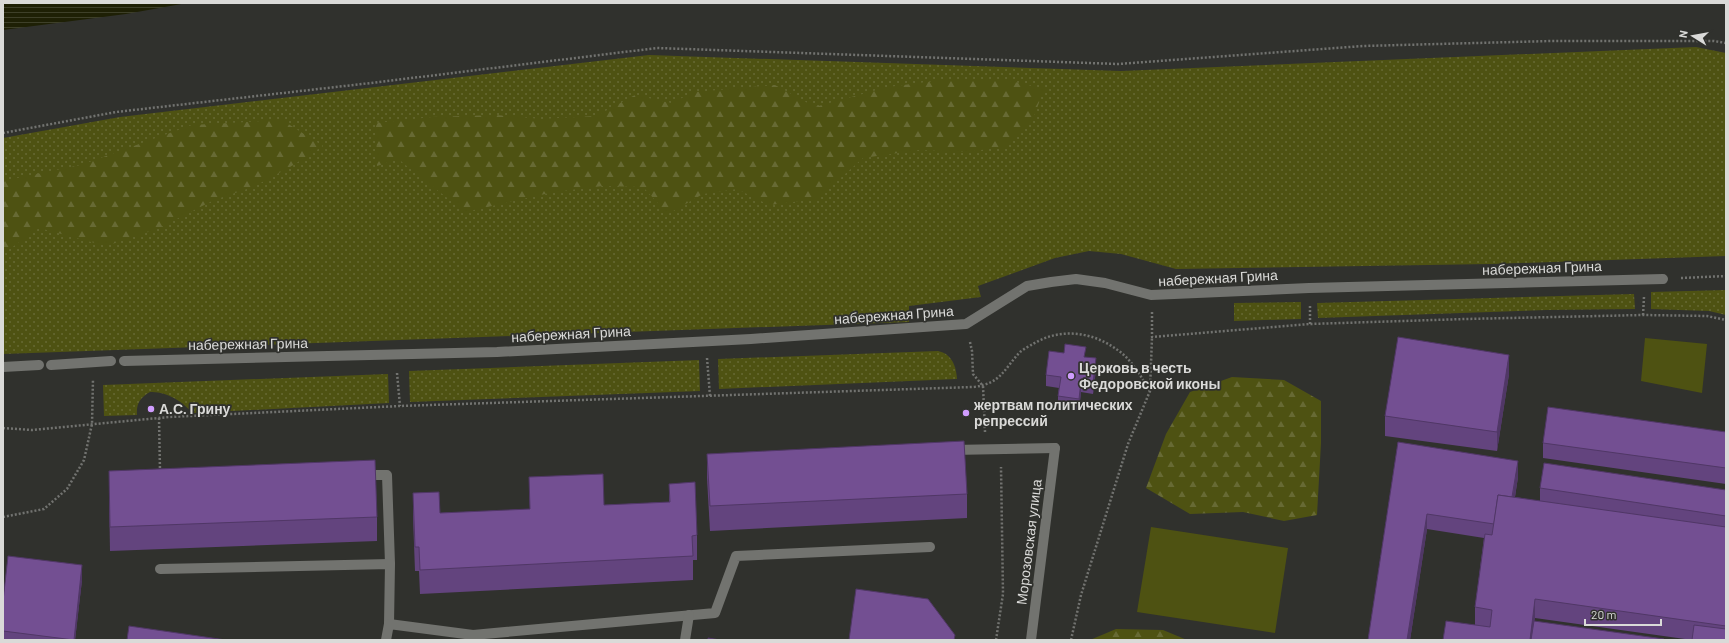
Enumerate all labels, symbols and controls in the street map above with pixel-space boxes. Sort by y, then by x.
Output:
north arrow [1673,16,1713,56]
text: N [1676,29,1690,39]
street label: набережная Грина [1482,257,1602,278]
street label: набережная Грина [1158,266,1278,289]
street label: набережная Грина [834,302,955,327]
street label: набережная Грина [511,322,631,345]
street label: набережная Грина [188,334,308,353]
place label: Церковь в честь Федоровской иконы [1079,359,1221,392]
marker: Церковь в честь Федоровской иконы [1066,371,1076,381]
place label: жертвам политических репрессий [973,396,1133,429]
place label: А.С. Грину [159,400,231,417]
marker: А.С. Грину [146,404,156,414]
marker: жертвам политических репрессий [961,408,971,418]
street label: Морозовская улица [1012,478,1045,606]
scale bar [1585,601,1661,627]
text: 20 m [1591,607,1617,621]

